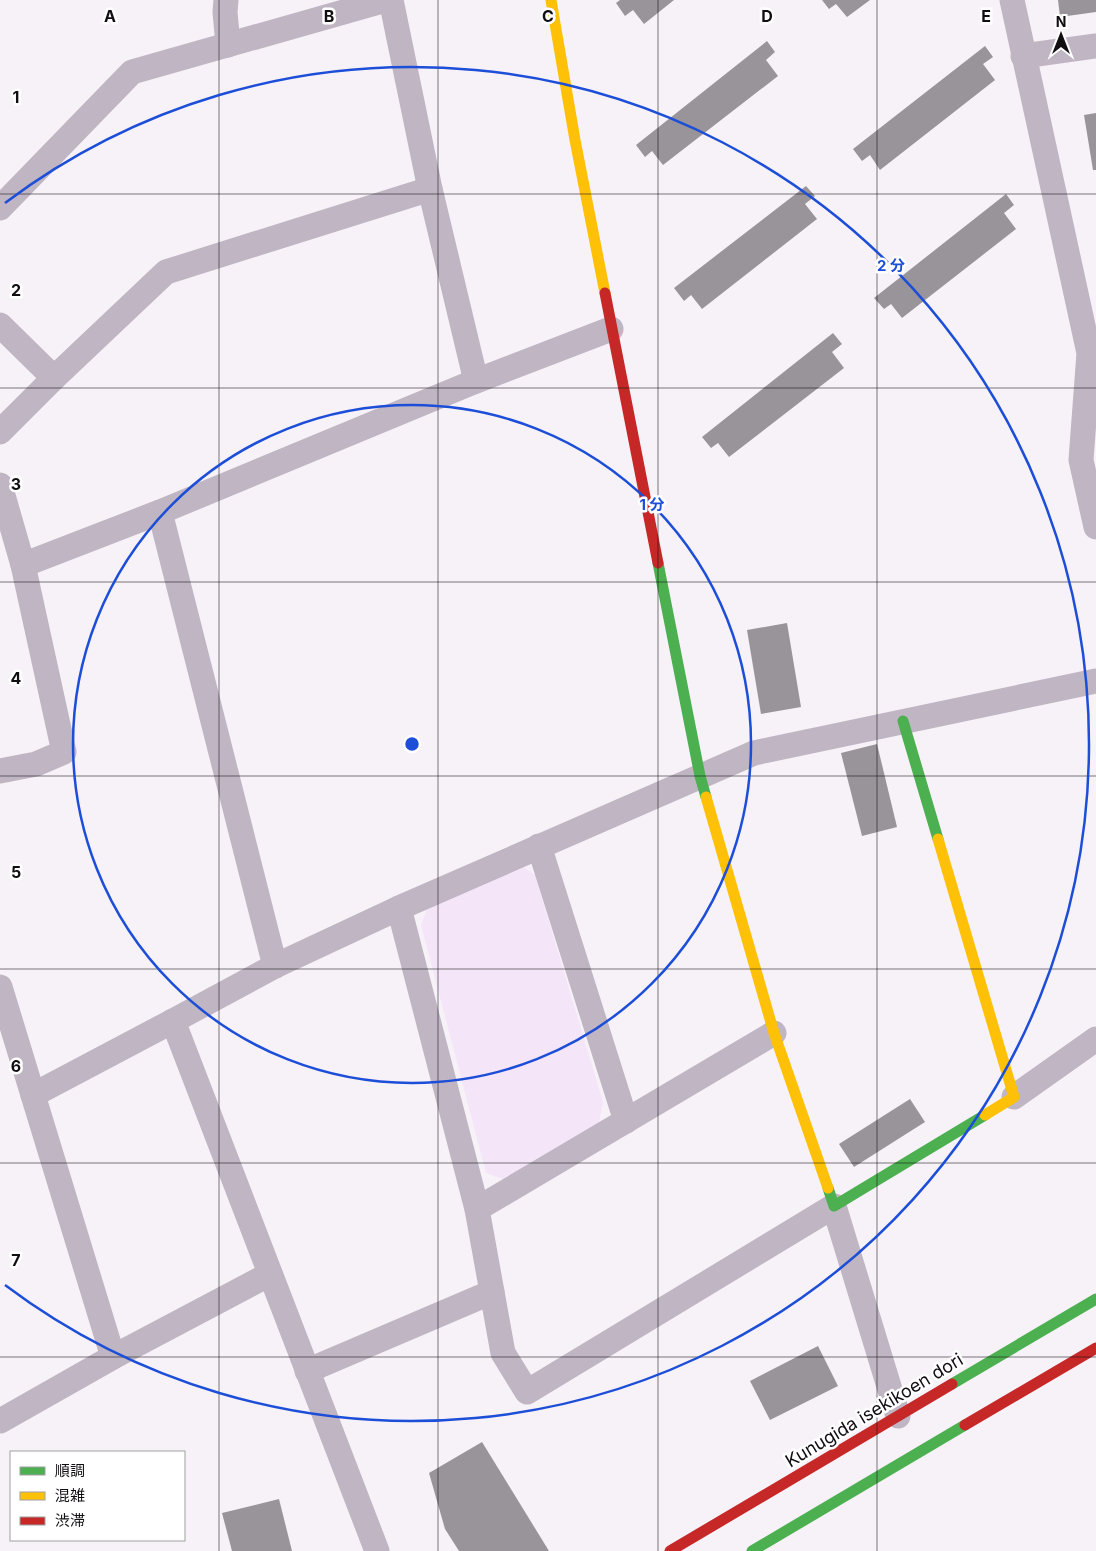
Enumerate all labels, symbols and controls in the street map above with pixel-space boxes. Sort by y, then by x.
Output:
text: A [104,6,116,26]
text: B [324,6,334,26]
text: C [542,6,554,26]
text: D [761,6,773,26]
text: E [981,6,991,26]
north arrow [1036,10,1086,60]
text: N [1056,13,1066,30]
text: 1 [13,87,19,107]
text: 2 分 [877,256,905,275]
text: 2 [11,280,21,300]
text: 3 [11,474,21,494]
text: 1 分 [639,495,665,514]
text: 4 [11,668,22,688]
centre of rings [403,735,421,753]
text: 5 [11,862,21,882]
text: 6 [11,1056,21,1076]
text: 7 [11,1250,21,1270]
street label: Kunugida isekikoen dori [781,1349,967,1471]
legend [10,1451,185,1541]
text: 順調 [55,1461,85,1480]
text: 混雑 [55,1486,85,1505]
text: 渋滞 [55,1511,85,1530]

